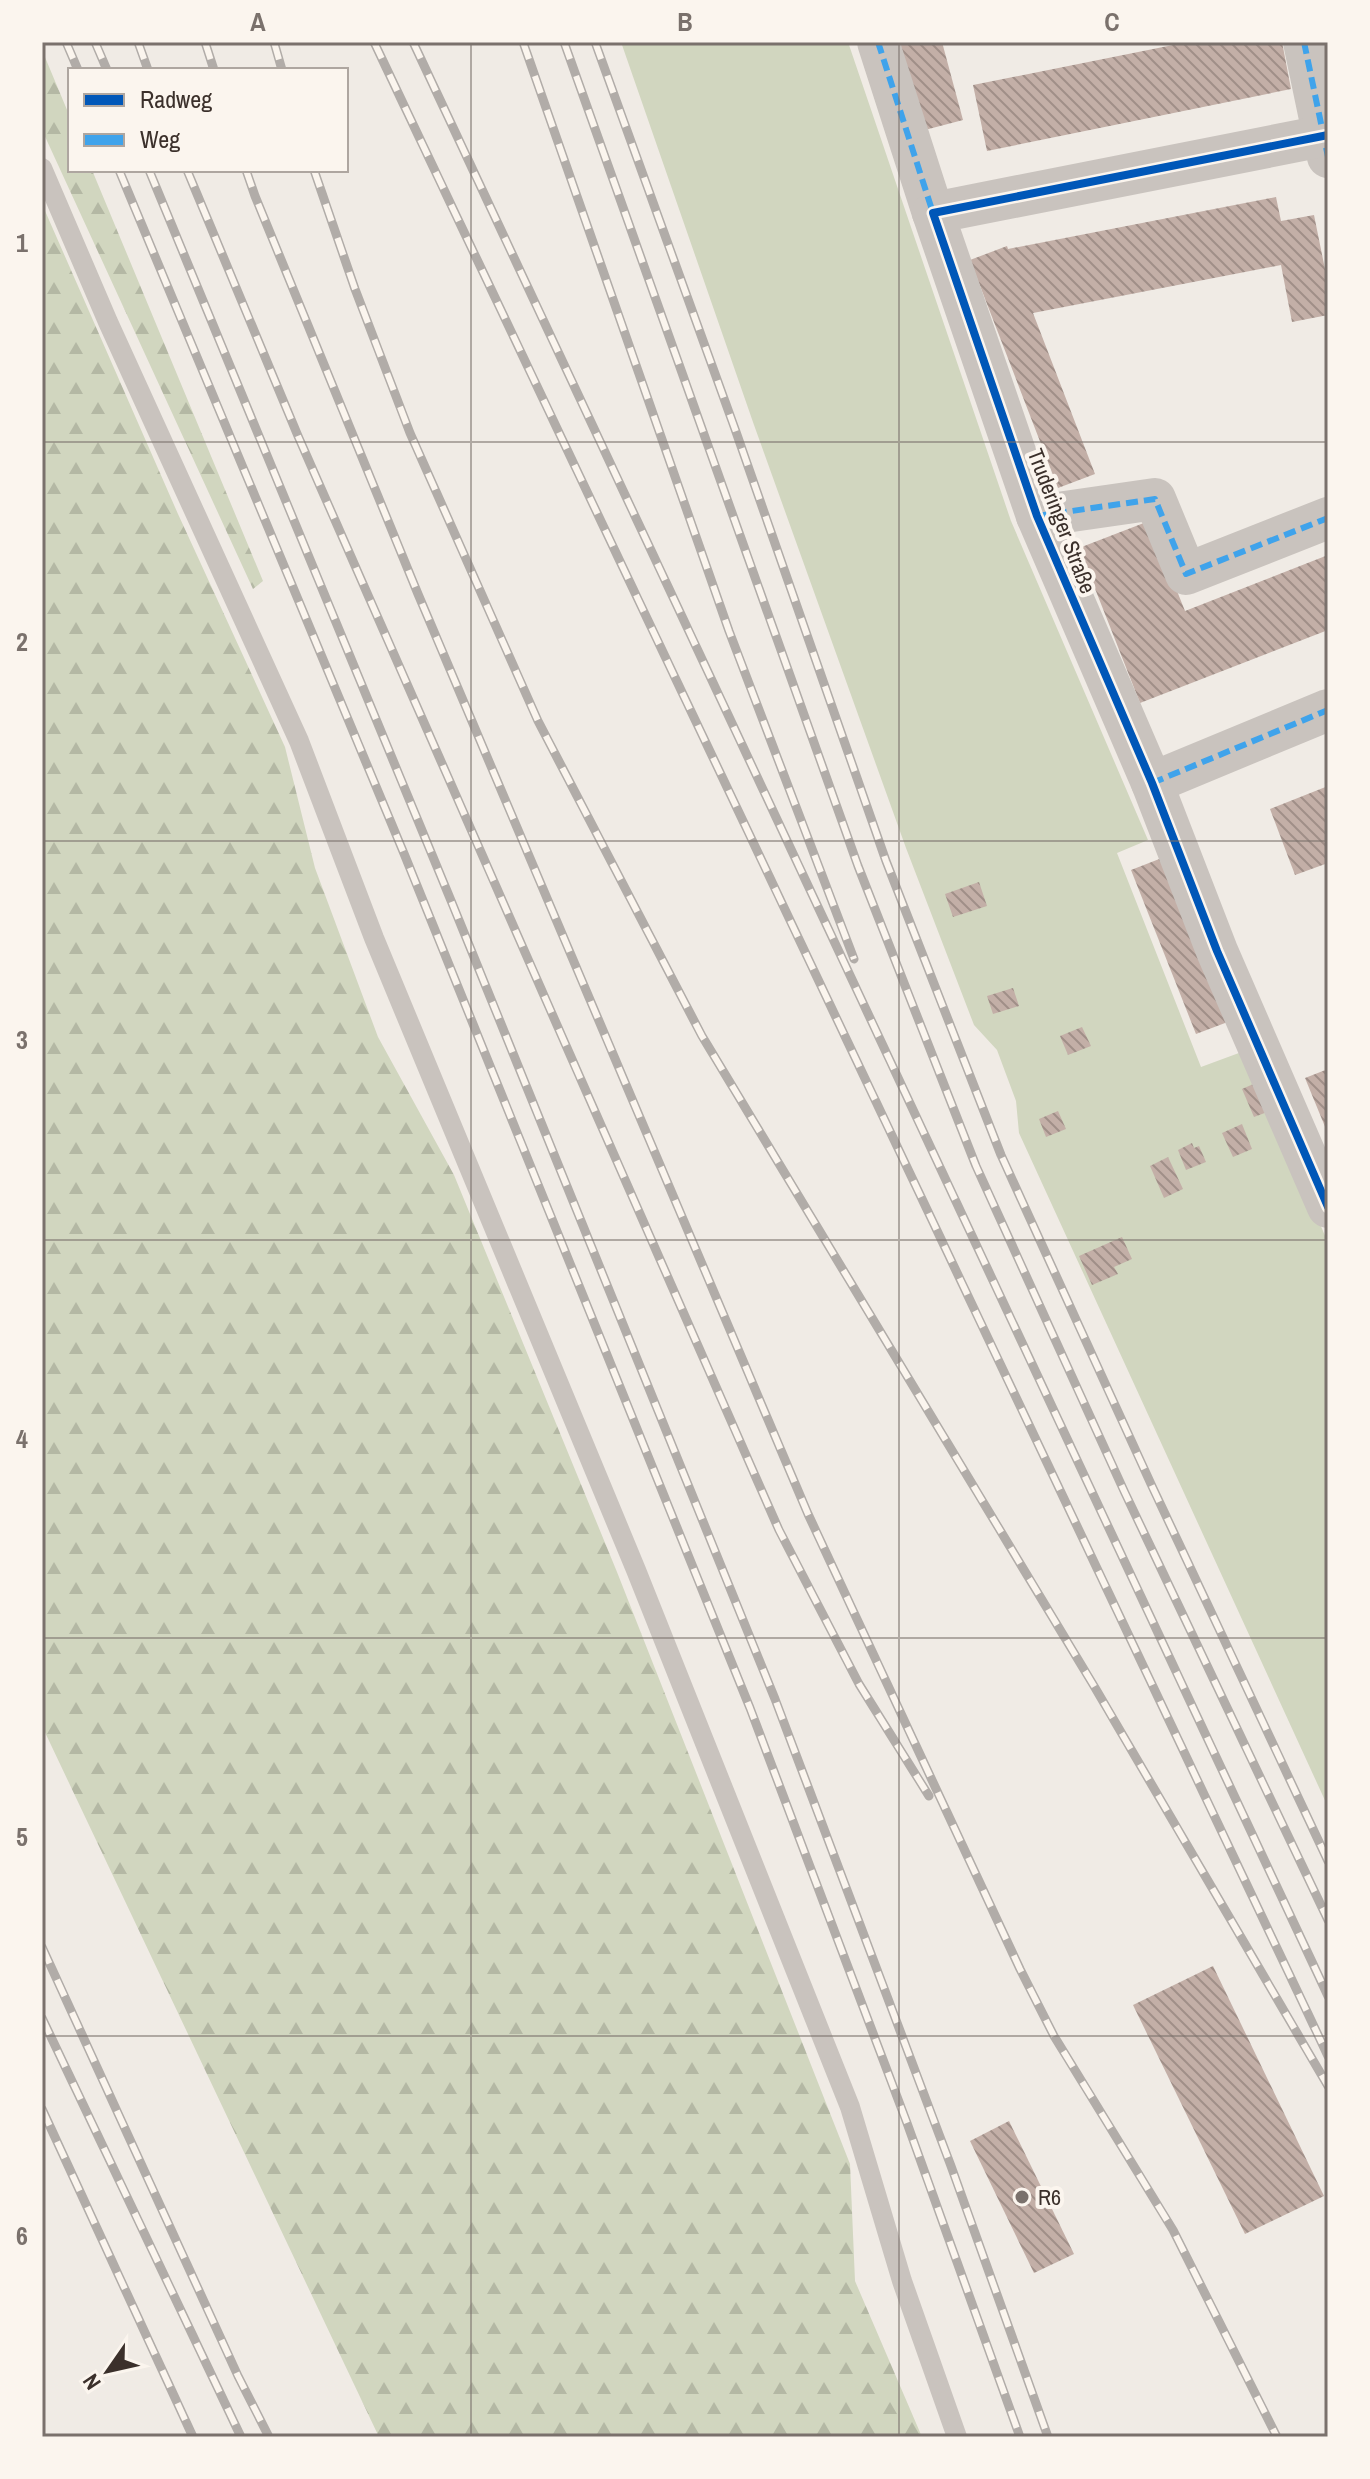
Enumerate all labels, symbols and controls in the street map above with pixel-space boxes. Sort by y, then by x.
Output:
text: A [250,4,266,39]
text: B [677,4,693,39]
text: C [1104,4,1120,39]
legend [68,68,348,172]
text: Radweg [140,83,212,115]
text: Weg [140,123,180,155]
text: 1 [16,225,28,260]
street label: Truderinger Straße [1021,444,1103,598]
text: 2 [16,624,28,659]
text: 3 [16,1022,28,1057]
text: 4 [16,1421,28,1456]
text: 5 [16,1819,28,1854]
place label: R6 [1038,2182,1061,2212]
marker: R6 [1013,2188,1031,2206]
text: 6 [16,2218,28,2253]
north arrow [68,2331,148,2411]
text: N [75,2368,107,2396]

